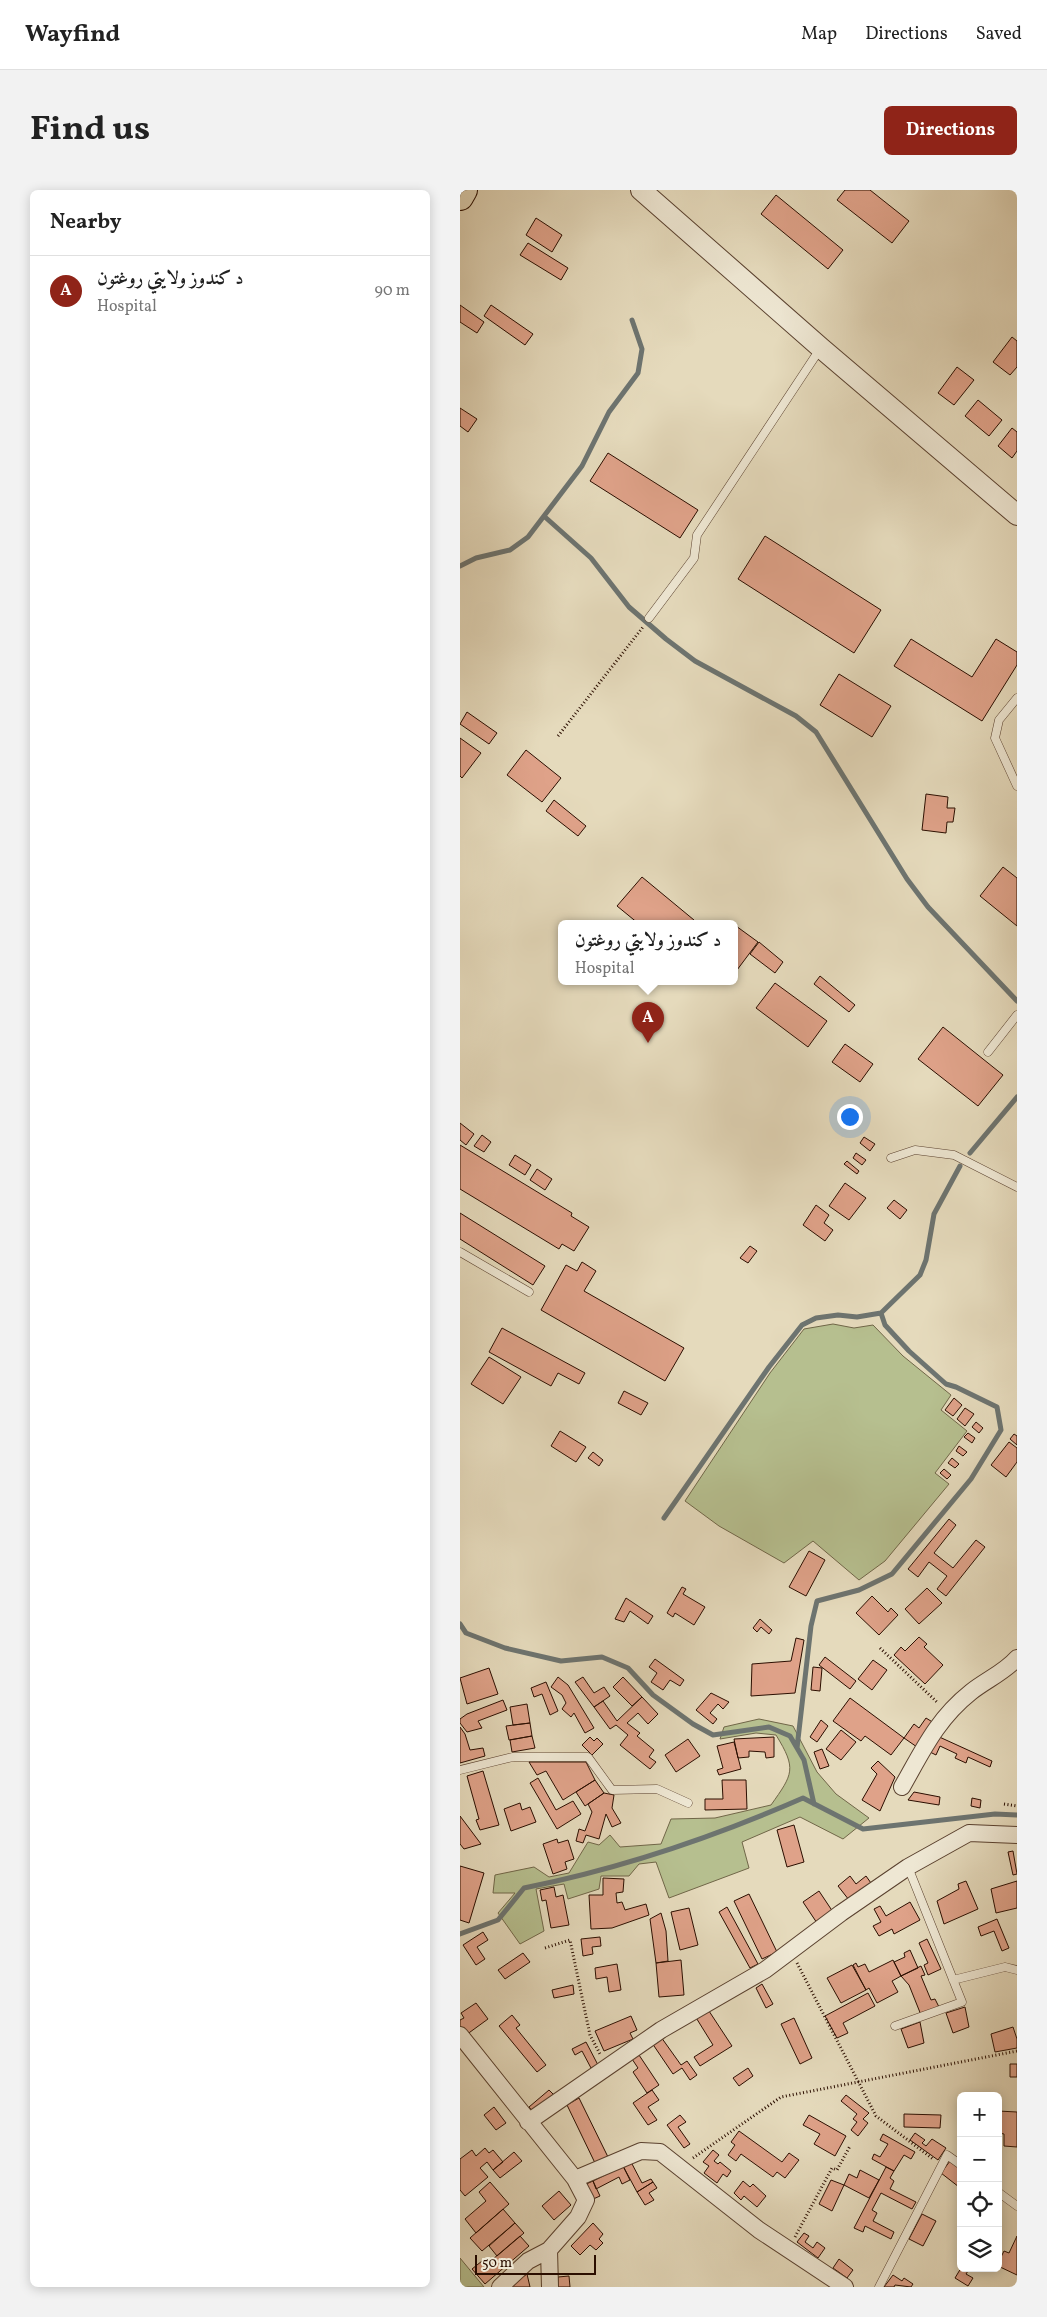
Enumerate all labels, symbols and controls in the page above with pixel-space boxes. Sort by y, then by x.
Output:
text: Wayfind [25,18,120,52]
text: Map [801,22,837,47]
text: Directions [865,22,948,47]
text: Saved [976,22,1022,47]
text: Find us [30,106,150,154]
button: Directions [884,106,1017,155]
text: Nearby [50,208,121,237]
text: د کندوز ولایتي روغتون [97,266,244,292]
text: A [60,280,72,302]
text: 90 m [374,280,410,302]
text: Hospital [97,296,157,318]
popup [558,920,738,985]
text: د کندوز ولایتي روغتون [575,928,721,954]
text: Hospital [575,958,634,980]
pin: A [632,1002,664,1043]
your location [837,1104,863,1130]
map controls [957,2092,1002,2272]
button: + [957,2092,1002,2137]
button: − [957,2137,1002,2182]
button: locate [957,2182,1002,2227]
button: layers [957,2227,1002,2272]
scale bar [475,2252,596,2275]
text: 50 m [482,2254,512,2273]

